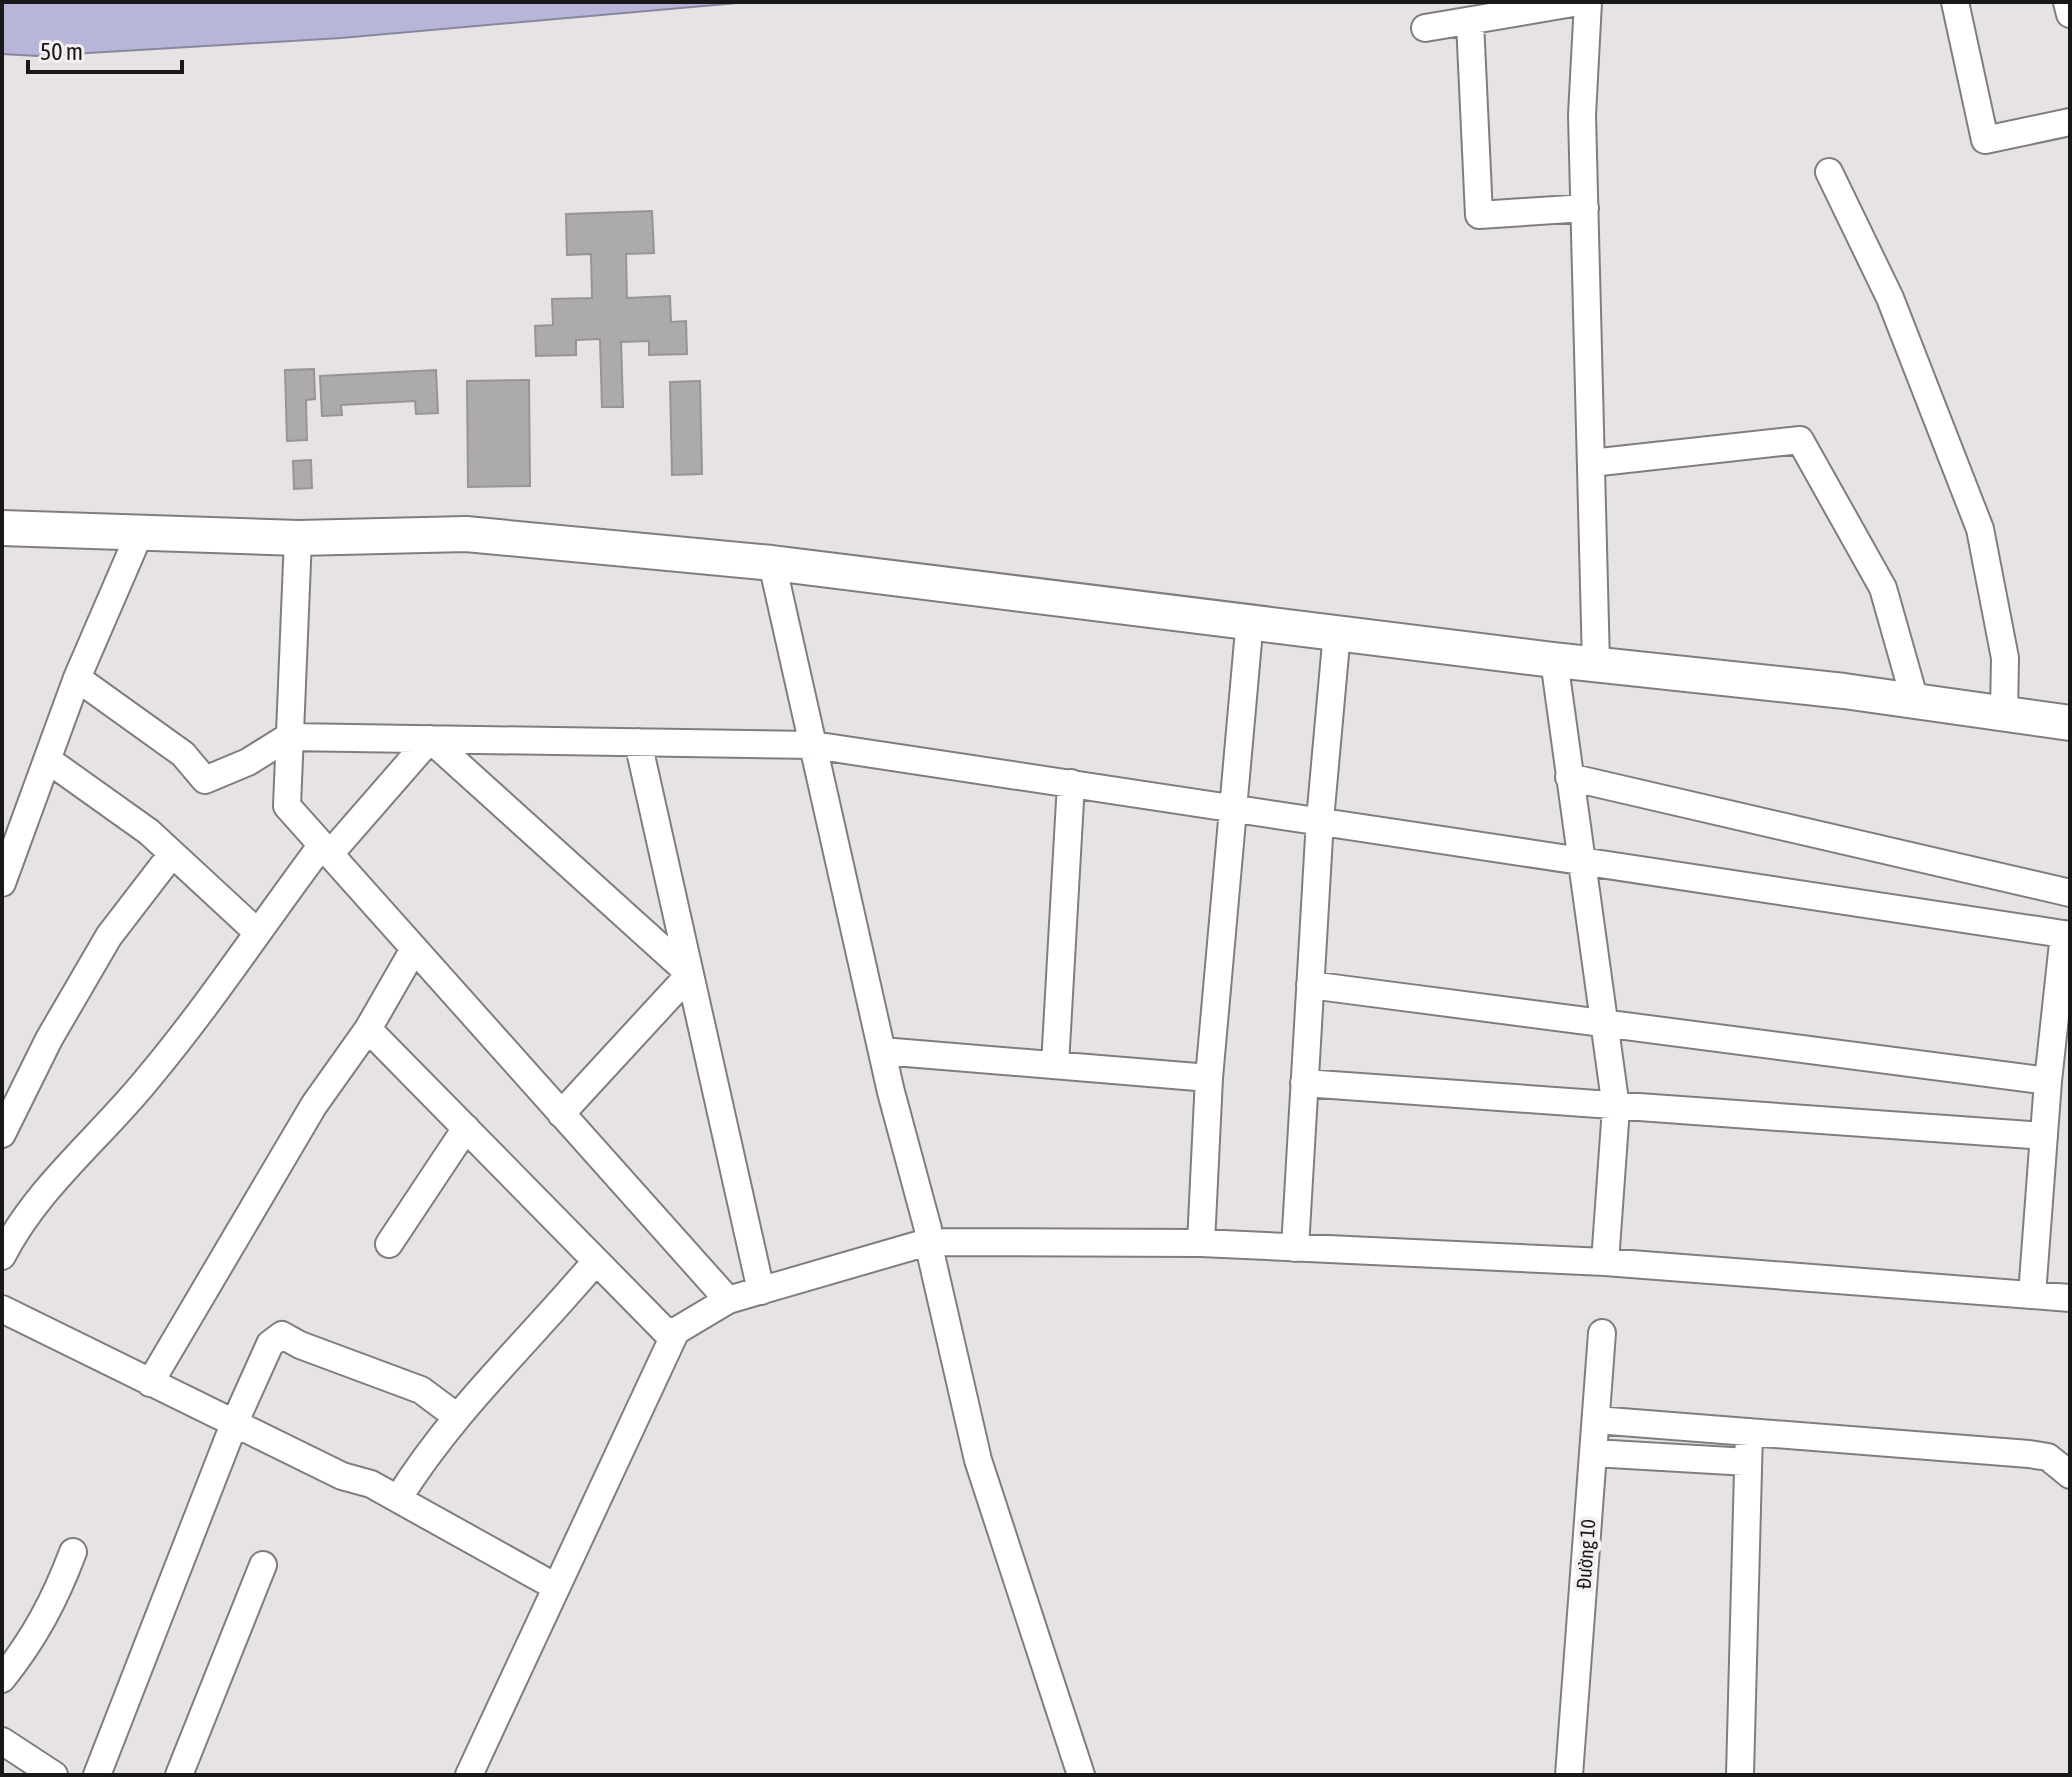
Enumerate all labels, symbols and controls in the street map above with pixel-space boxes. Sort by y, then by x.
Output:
scale bar [28,24,182,74]
text: 50 m [40,38,83,65]
street label: Đường 10 [1572,1518,1599,1590]

